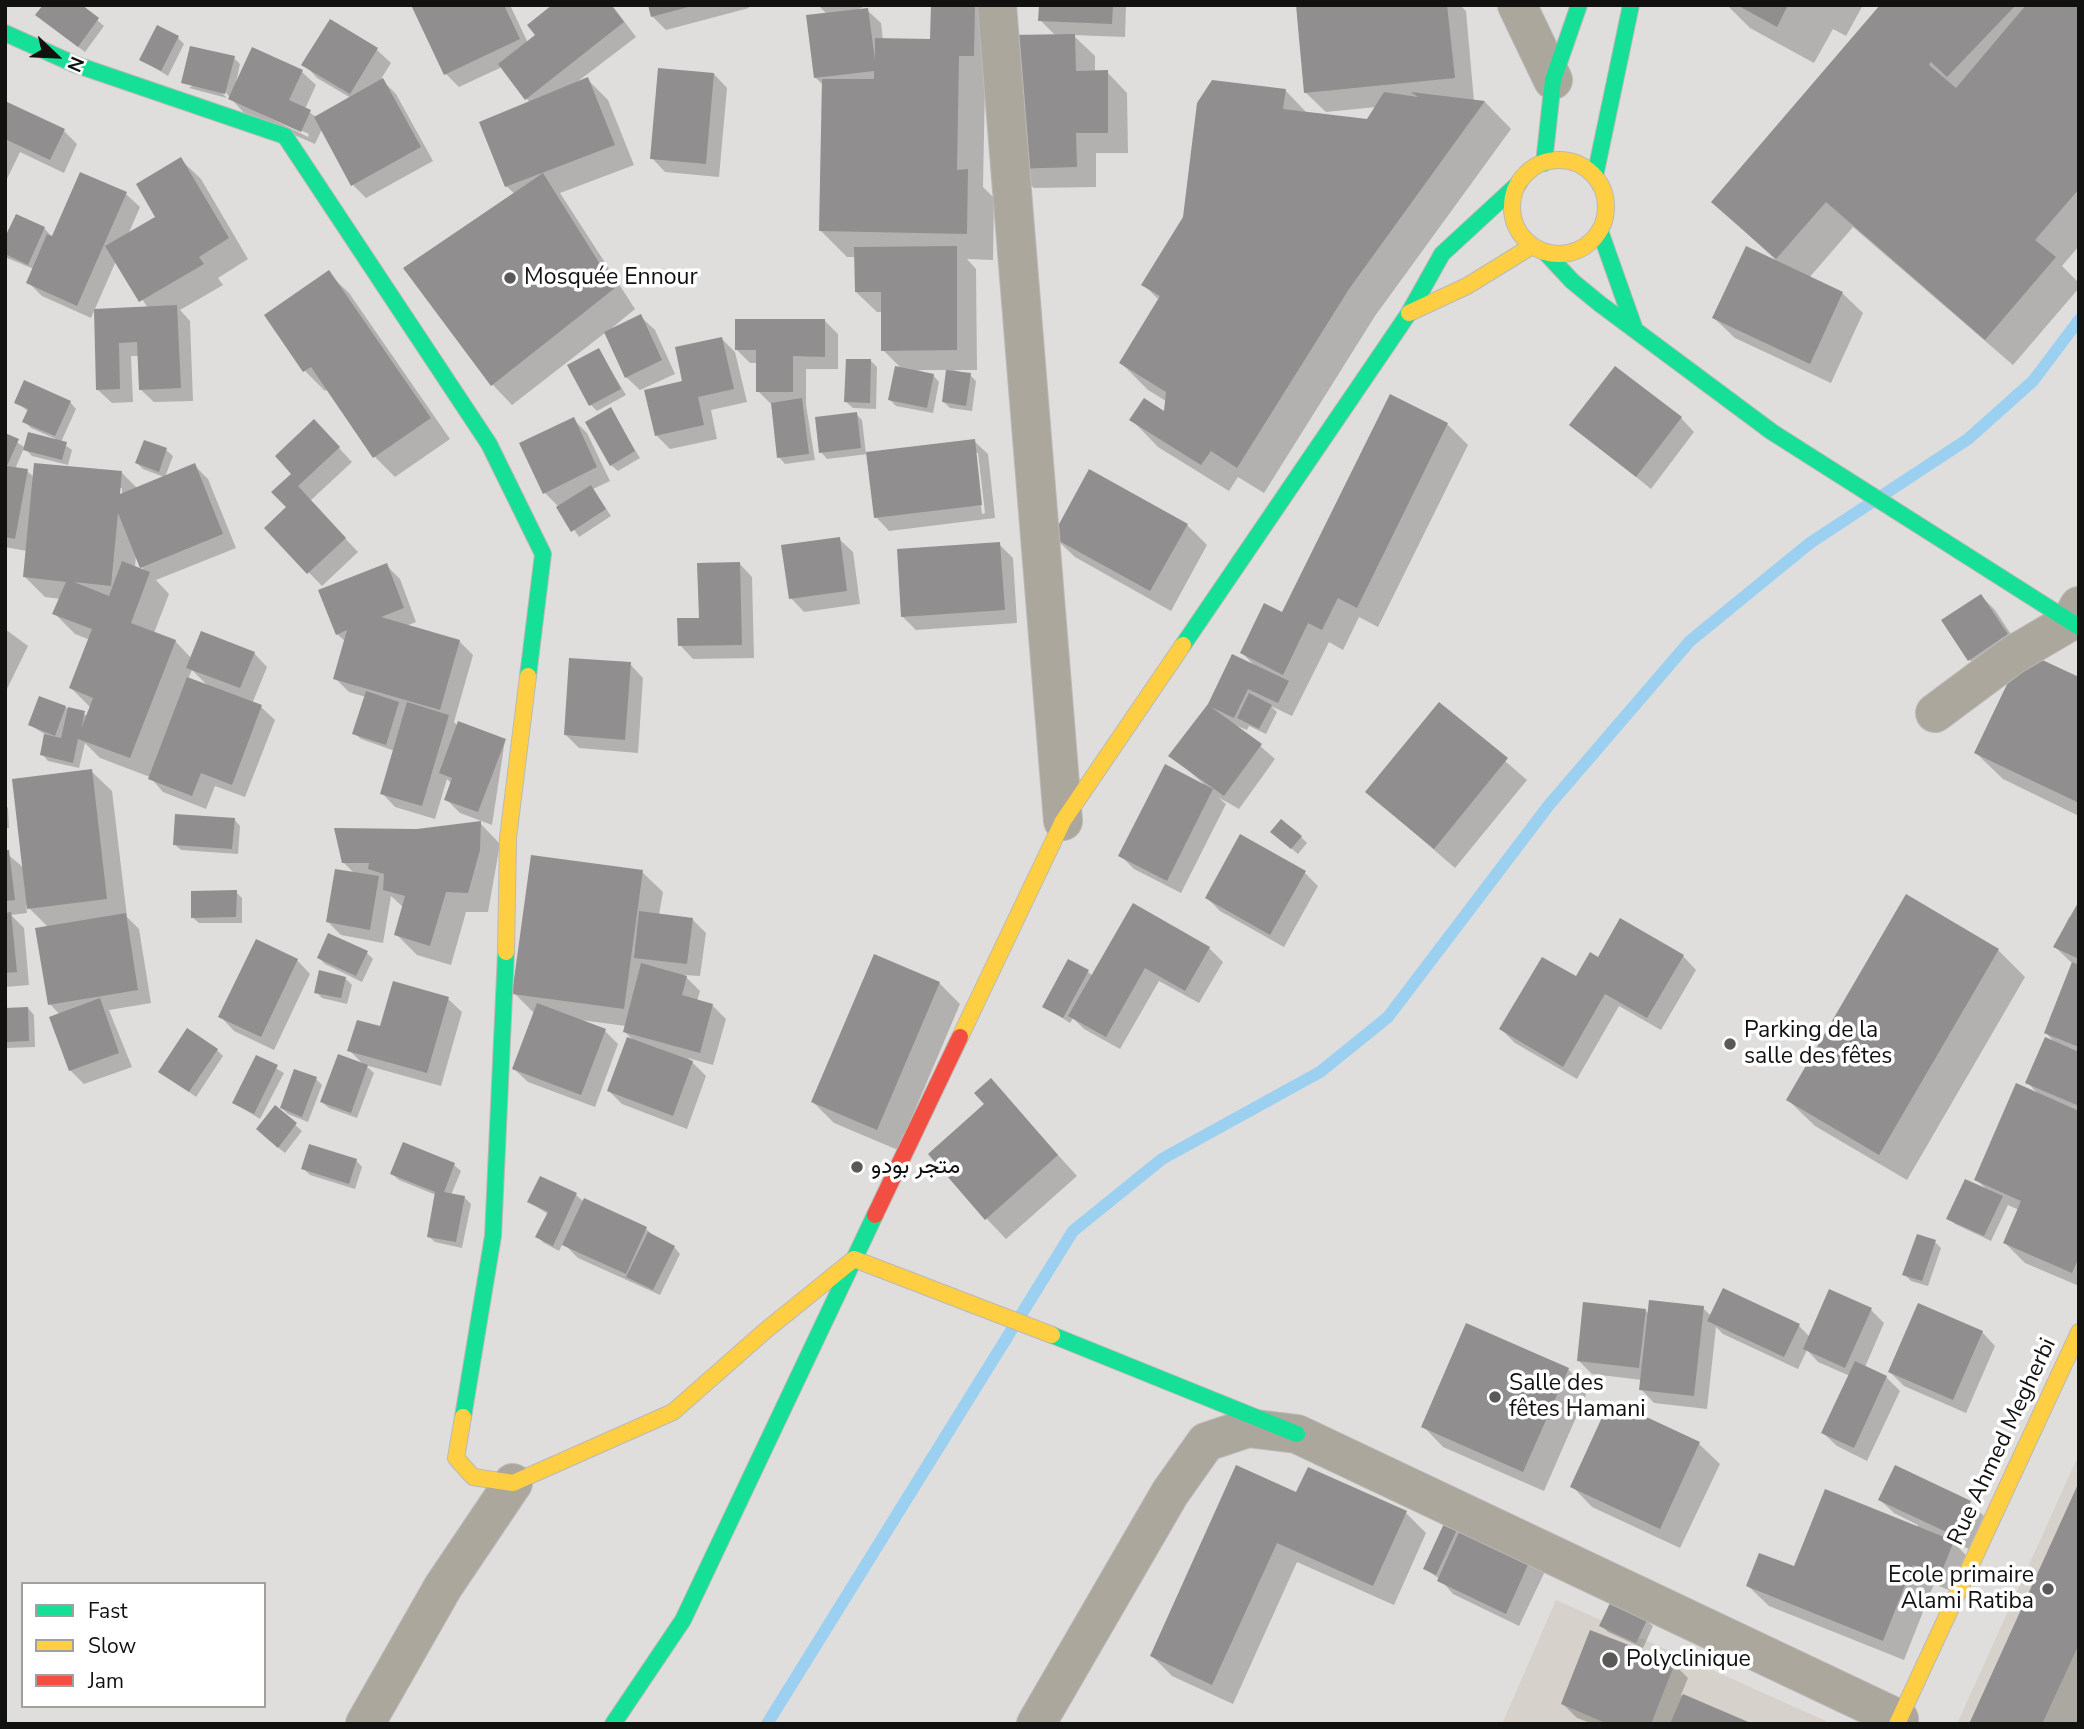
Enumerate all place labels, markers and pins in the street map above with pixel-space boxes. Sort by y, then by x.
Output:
place label: Mosquée Ennour [524,264,698,292]
marker: Mosquée Ennour [502,270,518,286]
place label: Parking de la salle des fêtes [1744,1017,1892,1071]
marker: Parking de la salle des fêtes [1722,1036,1738,1052]
place label: متجر بودو [871,1153,960,1181]
marker: متجر بودو [849,1159,865,1175]
place label: Salle des fêtes Hamani [1509,1370,1646,1424]
marker: Salle des fêtes Hamani [1487,1389,1503,1405]
place label: Ecole primaire Alami Ratiba [1888,1562,2034,1616]
marker: Ecole primaire Alami Ratiba [2040,1581,2056,1597]
place label: Polyclinique [1626,1646,1751,1674]
marker: Polyclinique [1600,1650,1620,1670]

